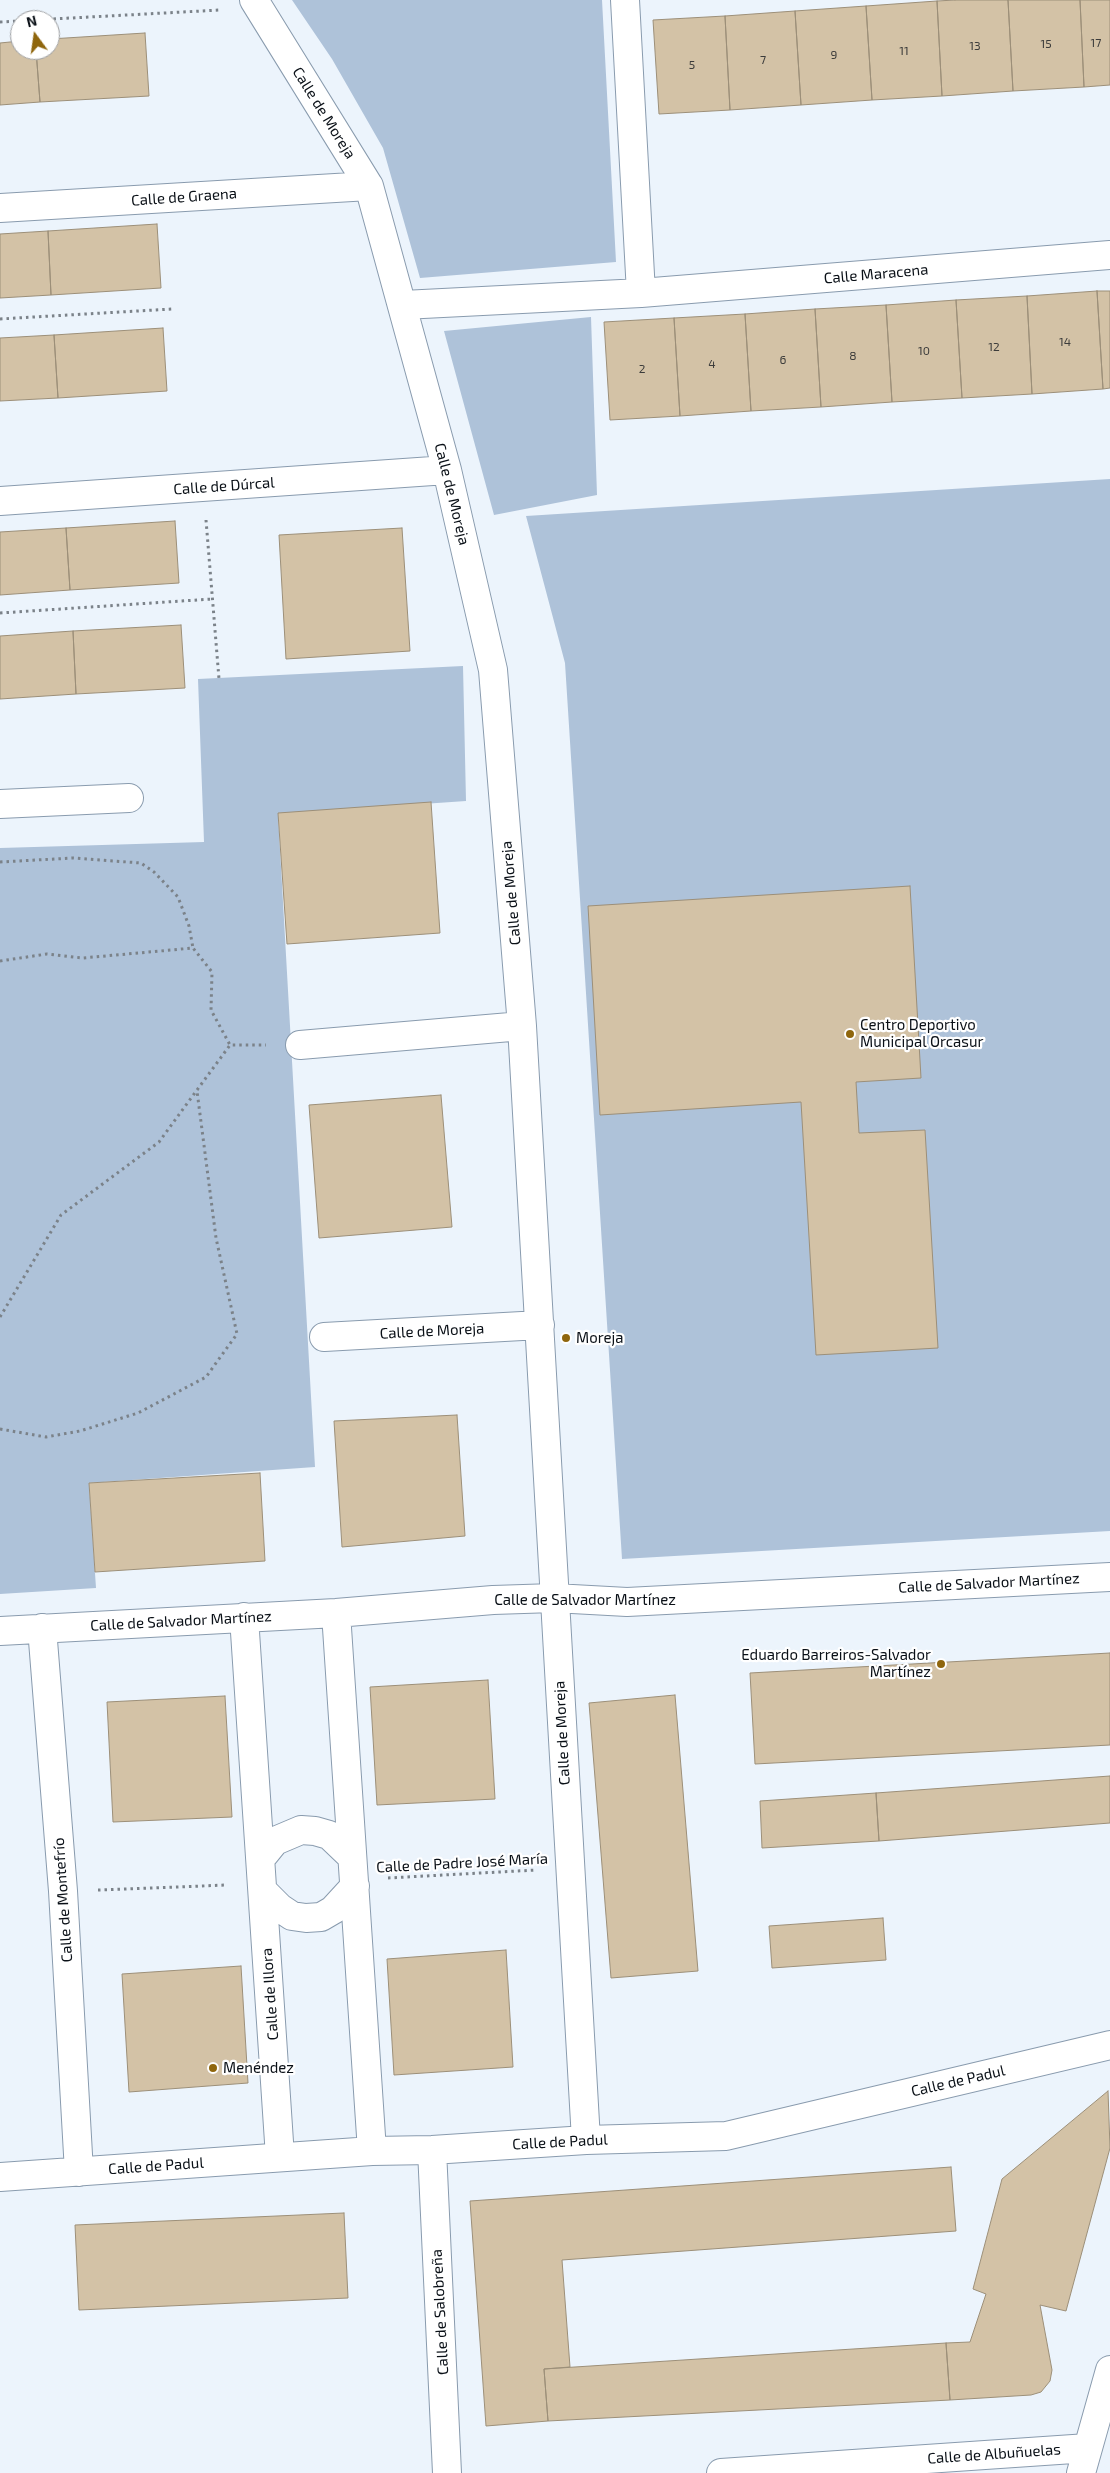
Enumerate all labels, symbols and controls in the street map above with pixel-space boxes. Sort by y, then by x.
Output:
north arrow [10,10,60,60]
text: N [25,11,38,30]
house number: 17 [1091,36,1101,50]
house number: 15 [1040,37,1052,51]
house number: 13 [969,39,981,53]
house number: 11 [899,44,909,58]
house number: 9 [831,48,837,62]
house number: 7 [760,53,766,67]
house number: 5 [689,58,695,72]
street label: Calle de Moreja [289,64,359,162]
street label: Calle de Graena [131,184,237,210]
street label: Calle Maracena [823,260,929,288]
house number: 14 [1059,335,1071,349]
house number: 12 [988,340,1000,354]
house number: 10 [918,344,930,358]
house number: 8 [849,349,857,363]
house number: 6 [780,353,786,367]
house number: 4 [708,357,716,371]
house number: 2 [639,362,645,376]
street label: Calle de Moreja [431,441,473,547]
street label: Calle de Dúrcal [173,473,275,499]
street label: Calle de Moreja [497,840,525,946]
place label: Centro Deportivo Municipal Orcasur [860,1016,984,1051]
marker: Centro Deportivo Municipal Orcasur [844,1028,856,1040]
street label: Calle de Moreja [379,1319,485,1343]
place label: Moreja [576,1329,624,1347]
marker: Moreja [560,1332,572,1344]
street label: Calle de Salvador Martínez [898,1569,1080,1597]
street label: Calle de Salvador Martínez [494,1591,676,1609]
street label: Calle de Salvador Martínez [90,1607,272,1635]
place label: Eduardo Barreiros-Salvador Martínez [741,1646,931,1681]
marker: Eduardo Barreiros-Salvador Martínez [935,1658,947,1670]
street label: Calle de Moreja [550,1680,574,1786]
street label: Calle de Montefrío [50,1837,76,1963]
street label: Calle de Padre José María [376,1850,548,1876]
street label: Calle de Illora [258,1947,282,2041]
place label: Menéndez [223,2059,294,2077]
street label: Calle de Padul [909,2061,1007,2101]
marker: Menéndez [207,2062,219,2074]
street label: Calle de Padul [512,2131,608,2153]
street label: Calle de Padul [108,2154,204,2178]
street label: Calle de Salobreña [428,2249,452,2375]
street label: Calle de Albuñuelas [927,2440,1061,2468]

